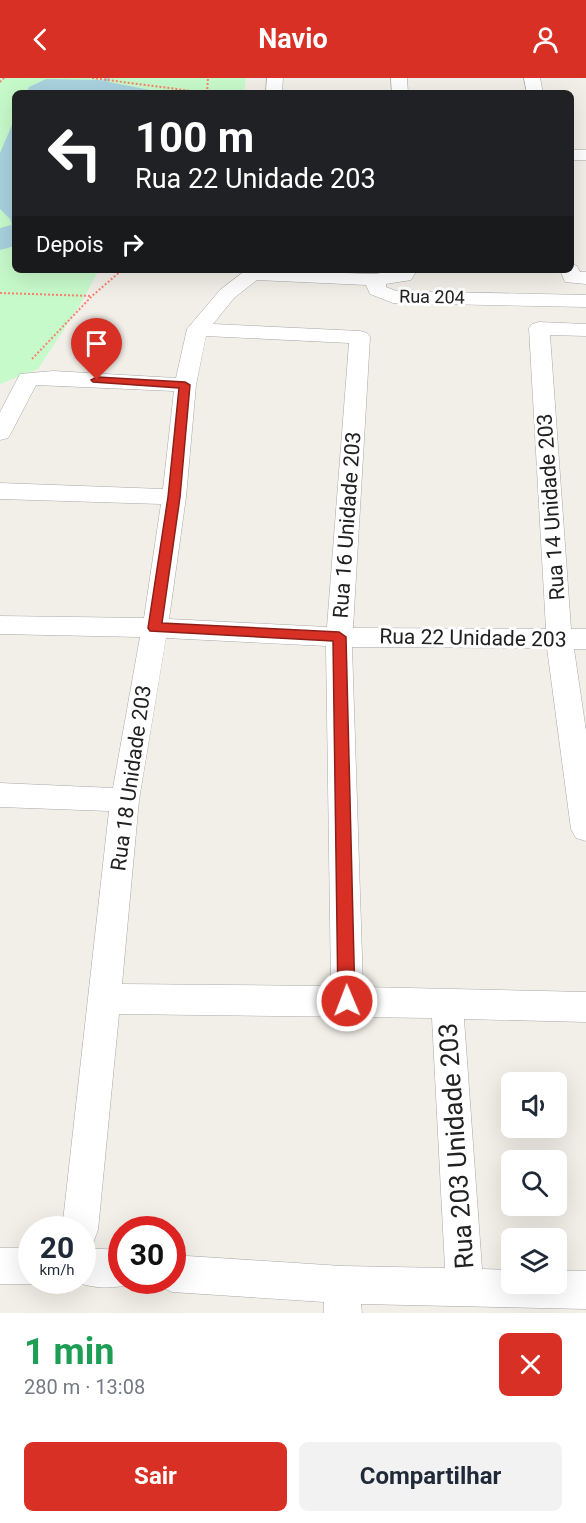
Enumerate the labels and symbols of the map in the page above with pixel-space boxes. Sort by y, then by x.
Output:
street label: Rua 204 [399,285,465,308]
pin [71,318,122,380]
street label: Rua 14 Unidade 203 [533,413,569,601]
street label: Rua 16 Unidade 203 [329,431,365,619]
street label: Rua 22 Unidade 203 [379,624,567,652]
street label: Rua 18 Unidade 203 [106,684,156,872]
position arrow [315,969,379,1033]
street label: Rua 203 Unidade 203 [432,1022,480,1270]
speed limit sign: 30 [108,1216,186,1294]

